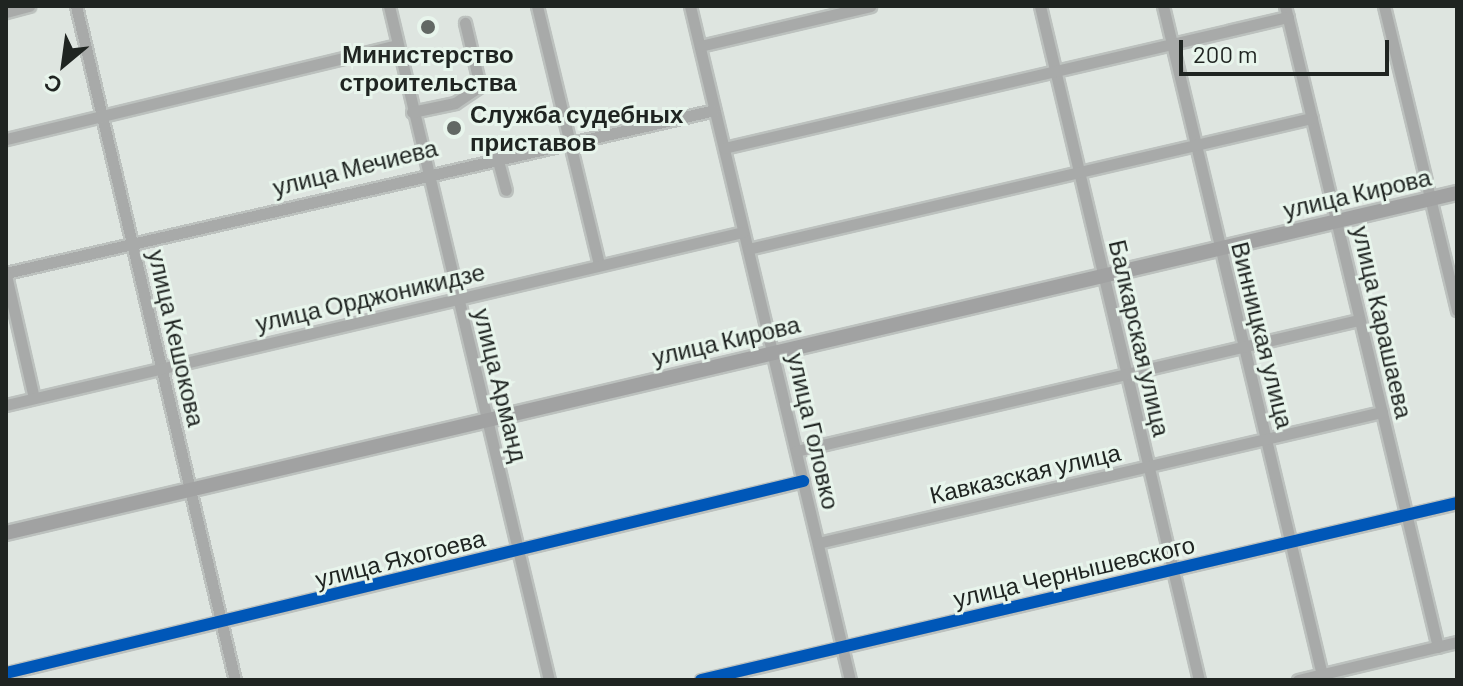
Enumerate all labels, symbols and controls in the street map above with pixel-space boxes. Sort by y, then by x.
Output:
marker: Министерство строительства [419,18,437,36]
north arrow [24,24,104,104]
scale bar [1183,24,1393,74]
text: 200 m [1193,39,1258,68]
place label: Министерство строительства [339,40,517,96]
text: С [39,70,66,100]
place label: Служба судебных приставов [470,100,683,156]
marker: Служба судебных приставов [445,119,463,137]
street label: улица Мечиева [270,133,440,201]
street label: улица Кирова [1280,162,1434,224]
street label: улица Карашаева [1347,223,1419,421]
street label: Балкарская улица [1103,237,1177,439]
street label: Винницкая улица [1226,239,1300,431]
street label: улица Кешокова [143,247,211,429]
street label: улица Орджоникидзе [253,257,487,337]
street label: улица Арманд [468,305,534,465]
street label: улица Кирова [649,309,803,371]
street label: улица Головко [782,350,846,512]
street label: Кавказская улица [927,437,1123,509]
street label: улица Яхогоева [312,523,488,593]
street label: улица Чернышевского [951,529,1197,613]

